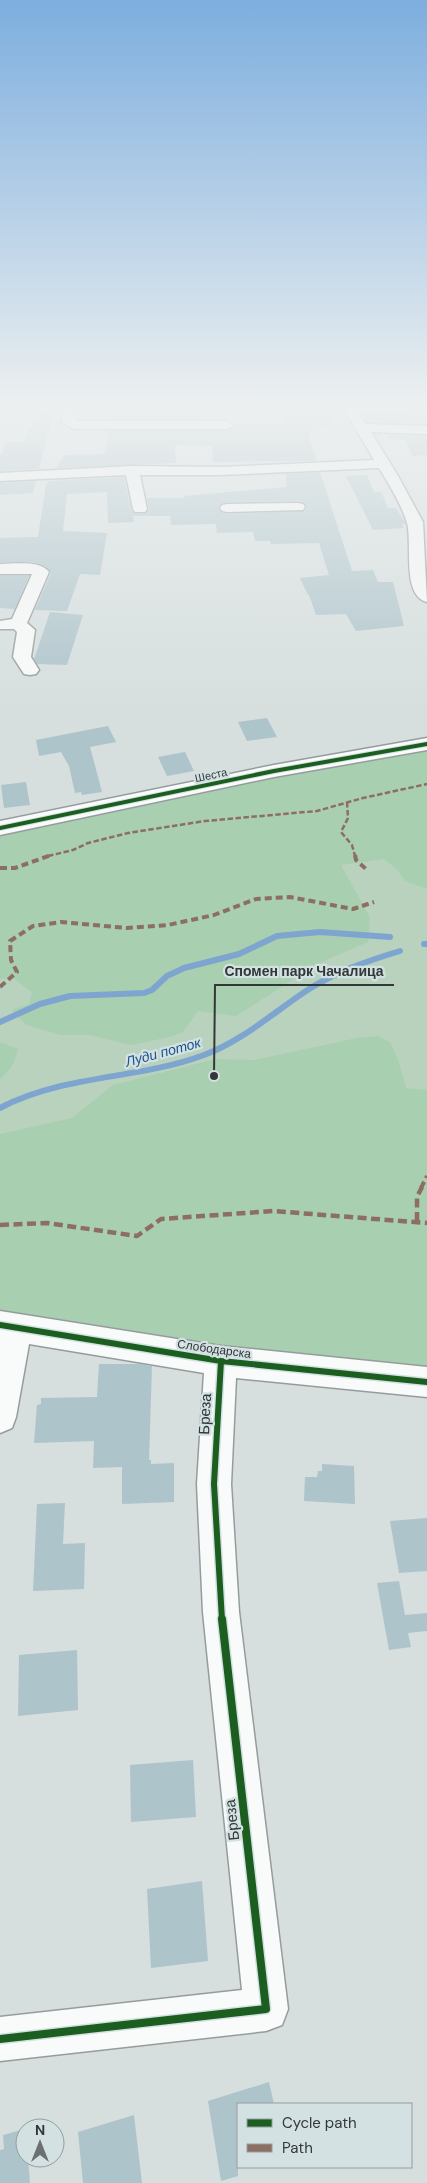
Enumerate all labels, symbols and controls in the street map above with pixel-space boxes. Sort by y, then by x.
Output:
street label: Шеста [194,765,229,785]
callout: Спомен парк Чачалица [215,956,394,985]
text: Спомен парк Чачалица [224,962,384,980]
water label: Луди поток [122,1033,204,1071]
street label: Слободарска [176,1336,252,1362]
street label: Бреза [194,1392,216,1435]
street label: Бреза [220,1798,244,1842]
legend [237,2103,412,2168]
text: Cycle path [282,2113,357,2133]
north arrow [15,2118,65,2168]
text: N [35,2121,45,2139]
text: Path [282,2138,313,2158]

